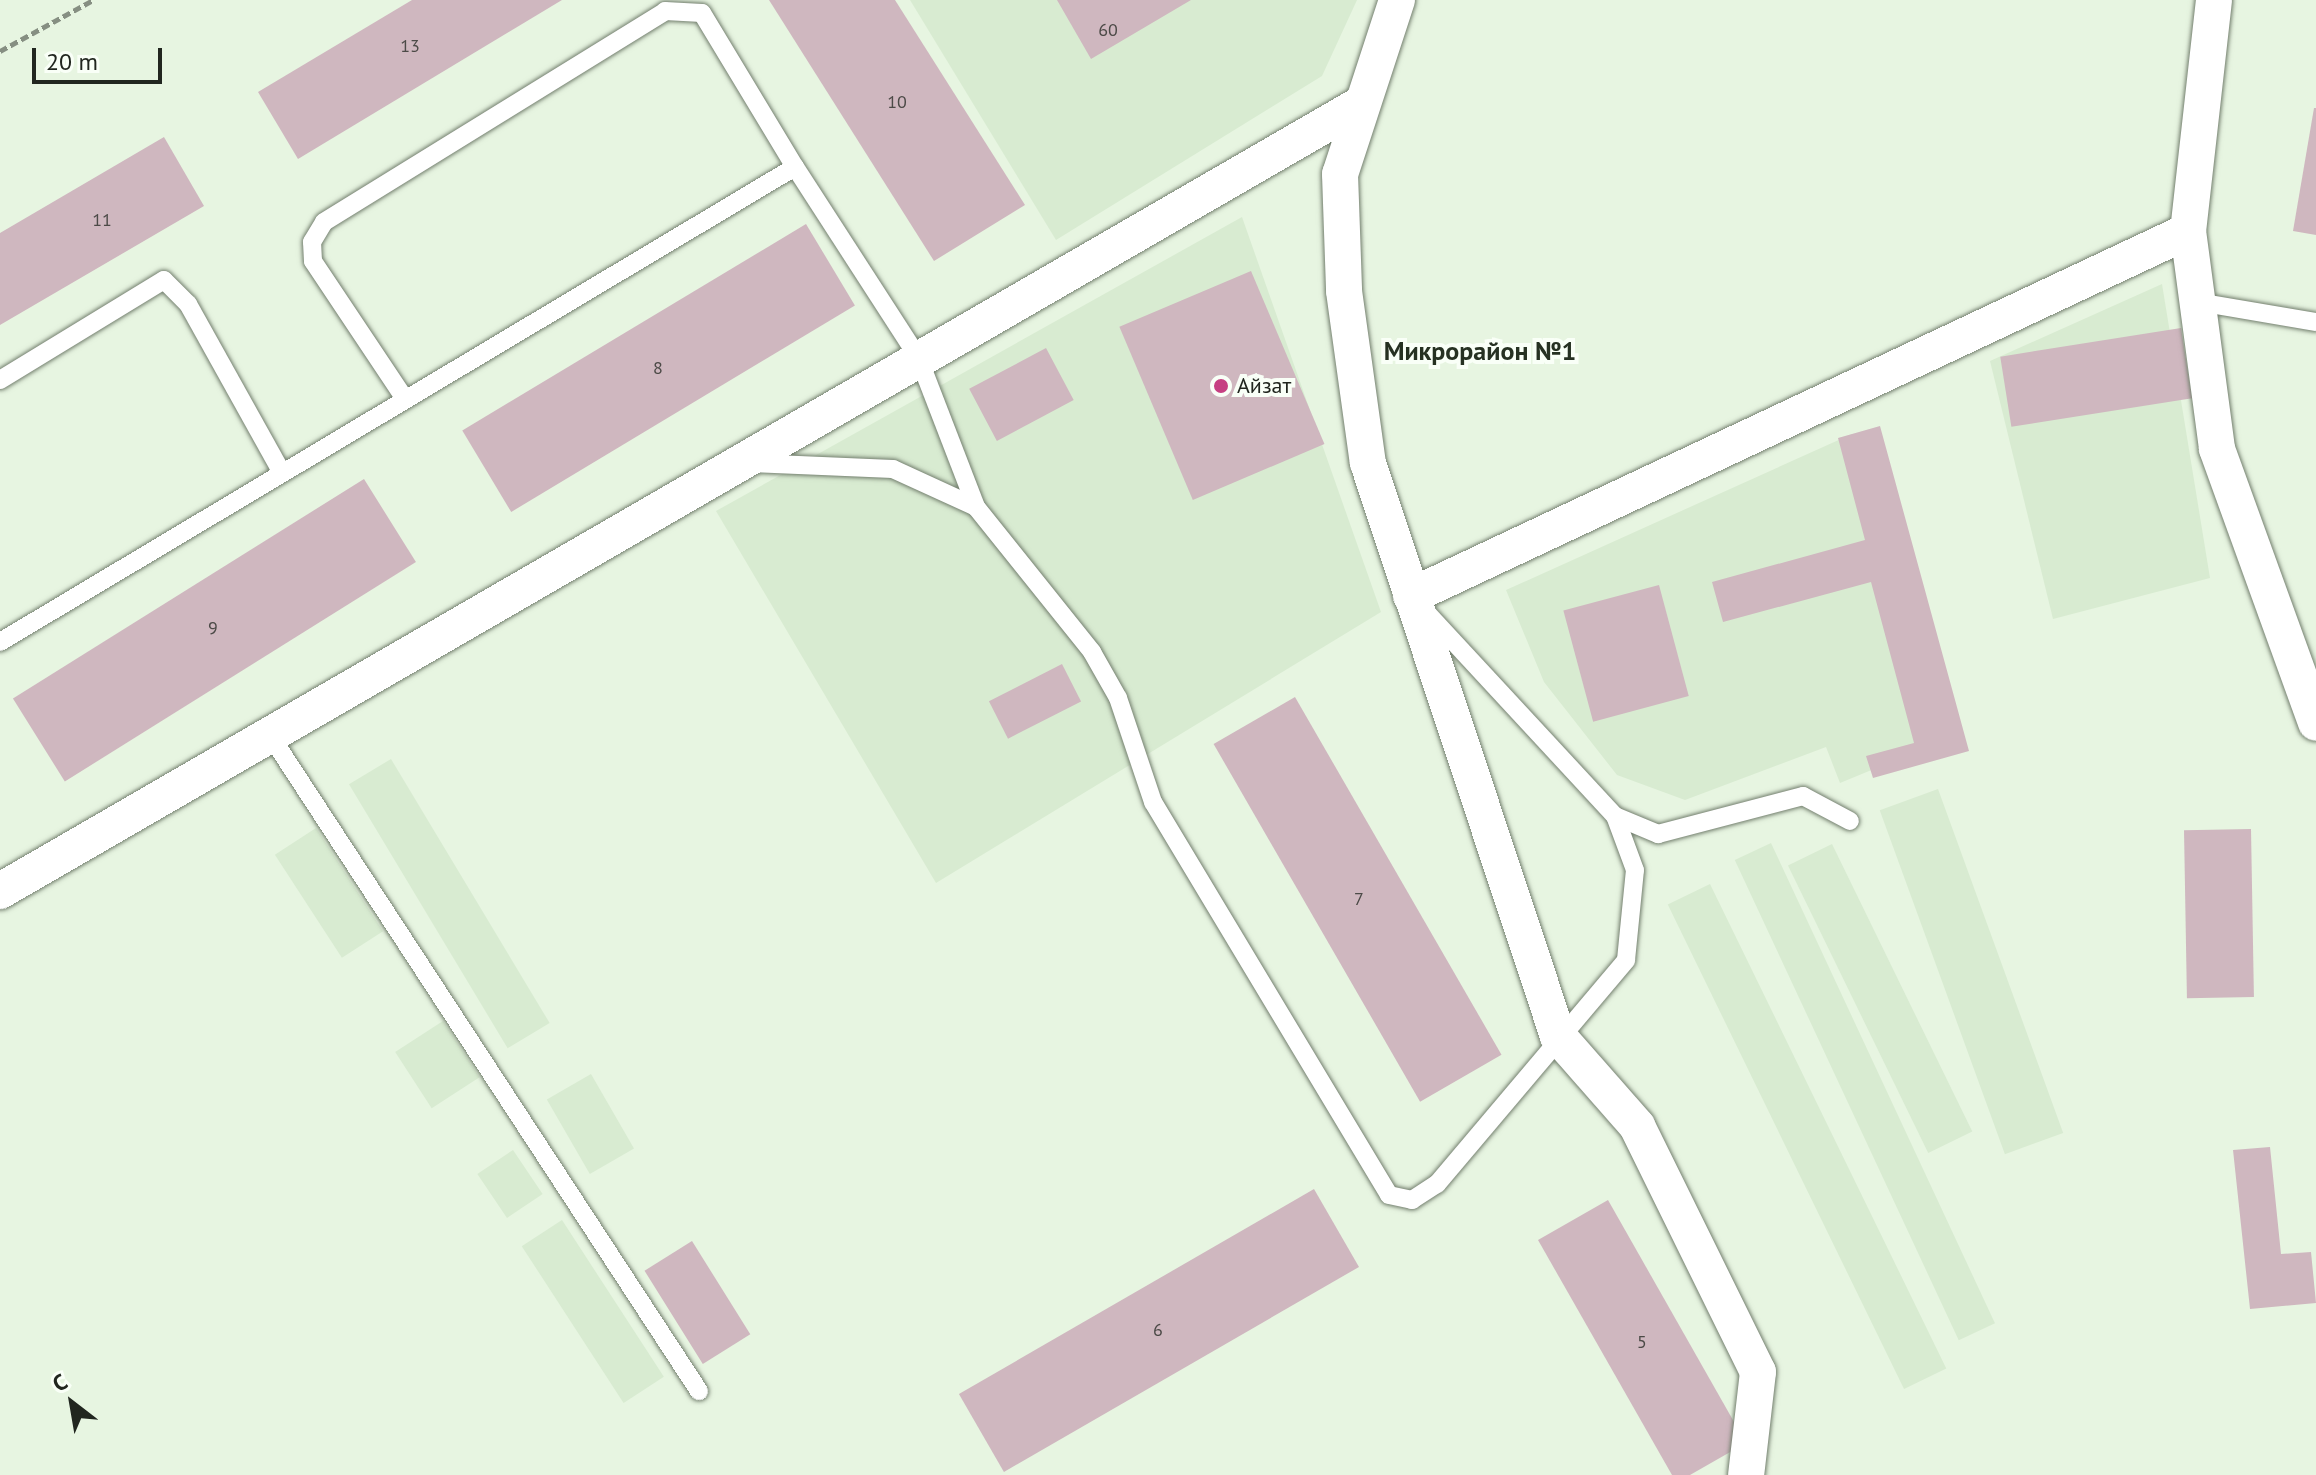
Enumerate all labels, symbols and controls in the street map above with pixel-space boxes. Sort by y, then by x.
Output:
house number: 60 [1098,19,1118,41]
scale bar [36,32,166,82]
house number: 13 [400,35,420,57]
text: 20 m [46,46,98,77]
house number: 10 [887,91,907,113]
house number: 11 [92,209,112,231]
district label: Микрорайон №1 [1384,335,1576,367]
house number: 8 [653,357,663,379]
place label: Айзат [1237,373,1291,399]
marker: Айзат [1212,377,1230,395]
house number: 9 [208,617,218,639]
house number: 7 [1354,888,1364,910]
house number: 6 [1153,1319,1163,1341]
house number: 5 [1637,1331,1647,1353]
north arrow [32,1363,112,1443]
text: С [47,1367,72,1398]

